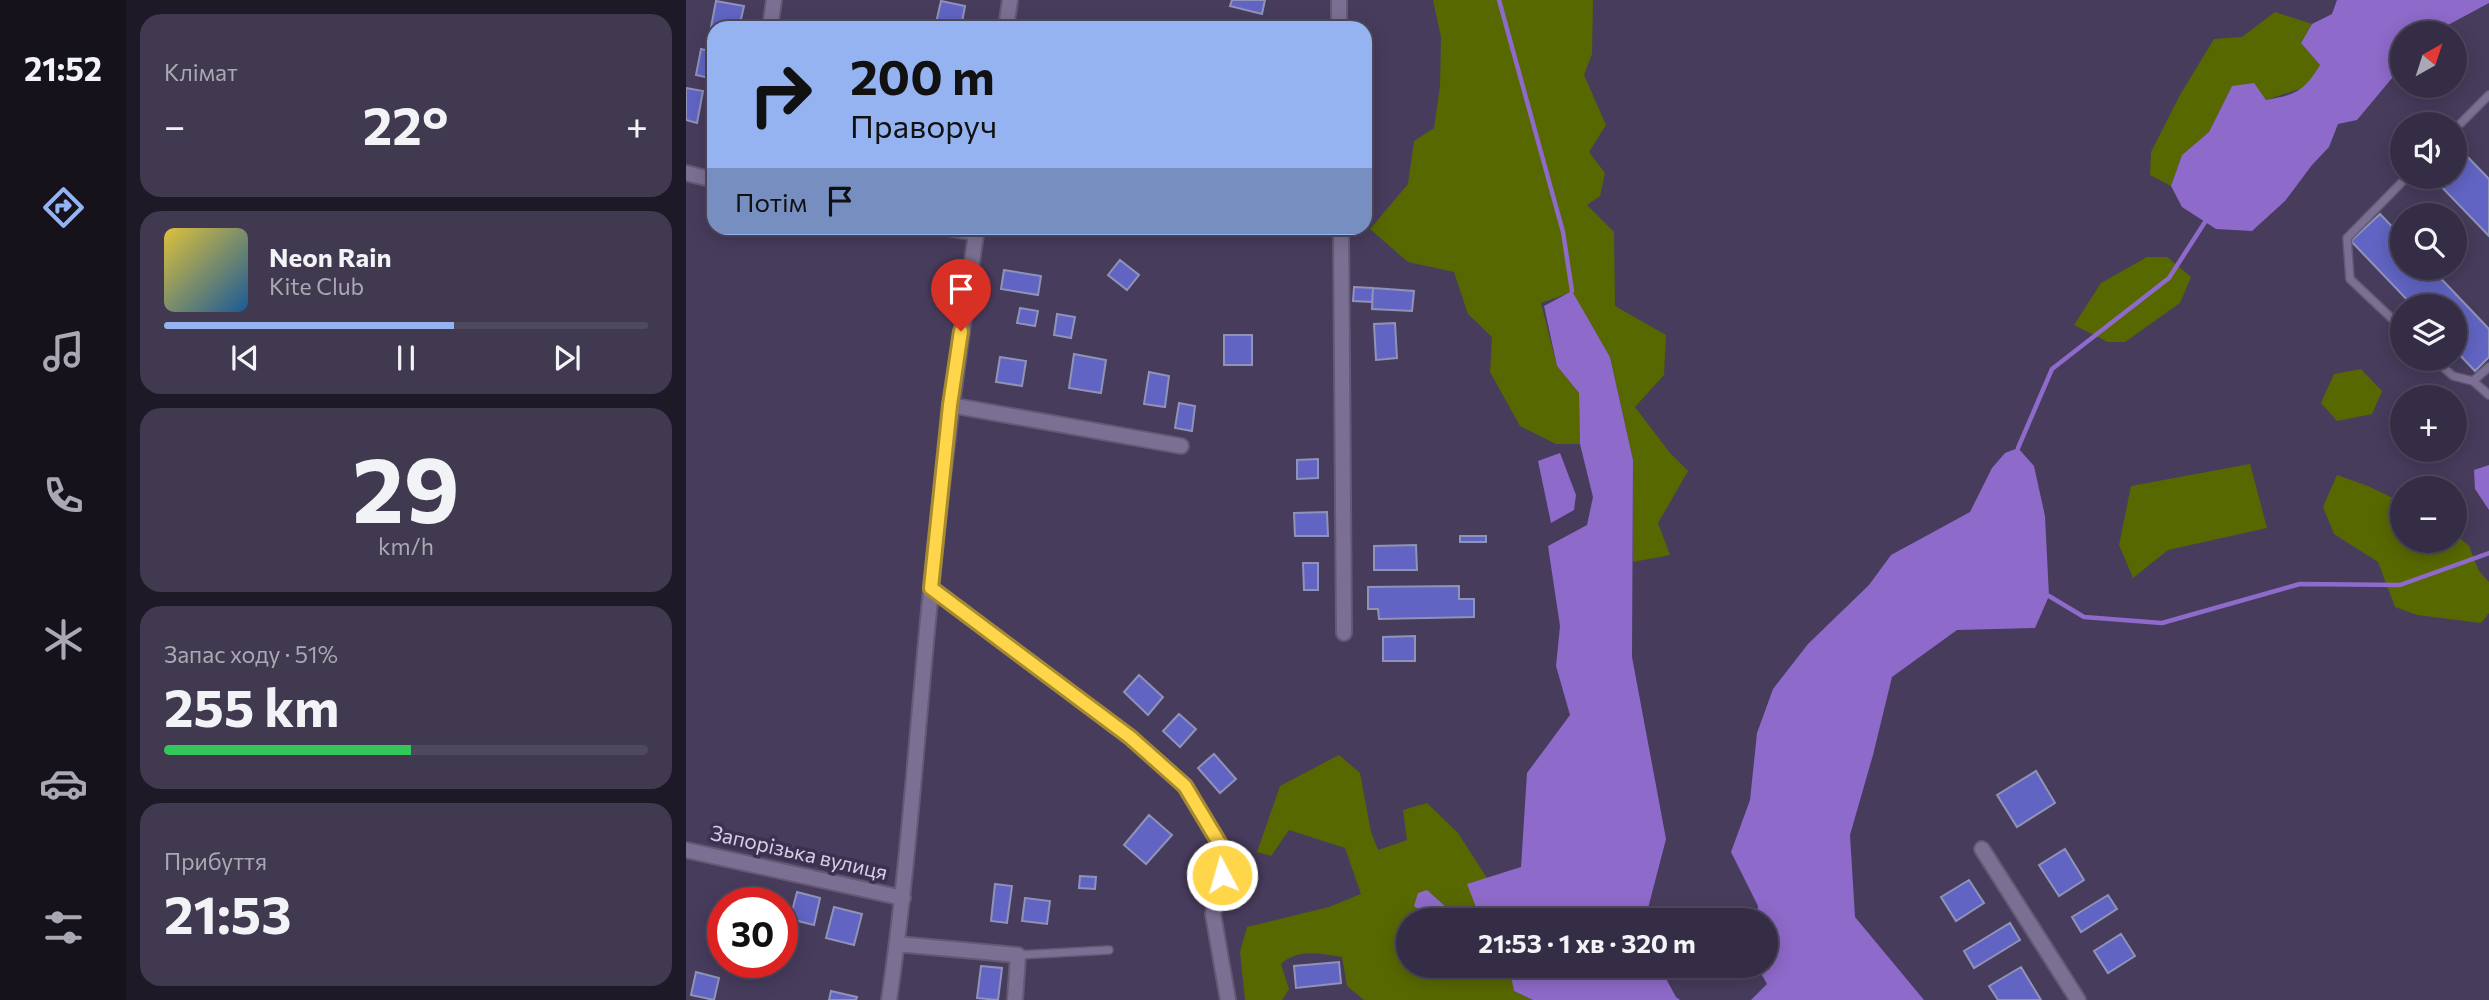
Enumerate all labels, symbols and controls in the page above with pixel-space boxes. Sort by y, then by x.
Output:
north arrow [2390,21,2468,98]
map controls [2390,21,2467,553]
text: 200 m [850,45,995,105]
text: 21:52 [24,48,102,88]
icon: right [735,49,826,140]
text: Клімат [164,58,238,86]
text: 22° [363,92,448,156]
text: − [164,101,186,148]
text: + [626,101,648,148]
text: Праворуч [850,105,997,145]
button: sound [2390,112,2467,189]
icon: arrive [821,182,859,220]
icon: directions [39,183,88,232]
text: Потім [735,186,807,217]
button: search [2390,203,2467,280]
text: Neon Rain [269,241,392,272]
pin [931,259,991,331]
icon: arrive [942,270,980,308]
text: Kite Club [269,272,364,300]
button: layers [2390,294,2467,371]
icon: music [39,327,88,376]
icon: previous [226,339,264,377]
icon: pause [387,339,425,377]
icon: next [548,339,586,377]
button: + [2390,385,2467,462]
text: 29 [352,430,460,542]
icon: phone [39,471,88,520]
button: − [2390,476,2467,553]
text: km/h [378,532,434,560]
icon: climate [39,615,88,664]
text: Запас ходу · 51% [164,640,338,668]
text: 255 km [164,674,339,738]
icon: car [39,759,88,808]
street label: Запорізька вулиця [708,819,890,884]
position arrow [1185,838,1259,912]
text: Прибуття [164,847,267,875]
text: 21:53 [164,881,291,945]
speed limit sign: 30 [707,887,798,978]
icon: filters [39,903,88,952]
text: 21:53 · 1 хв · 320 m [1478,927,1696,958]

